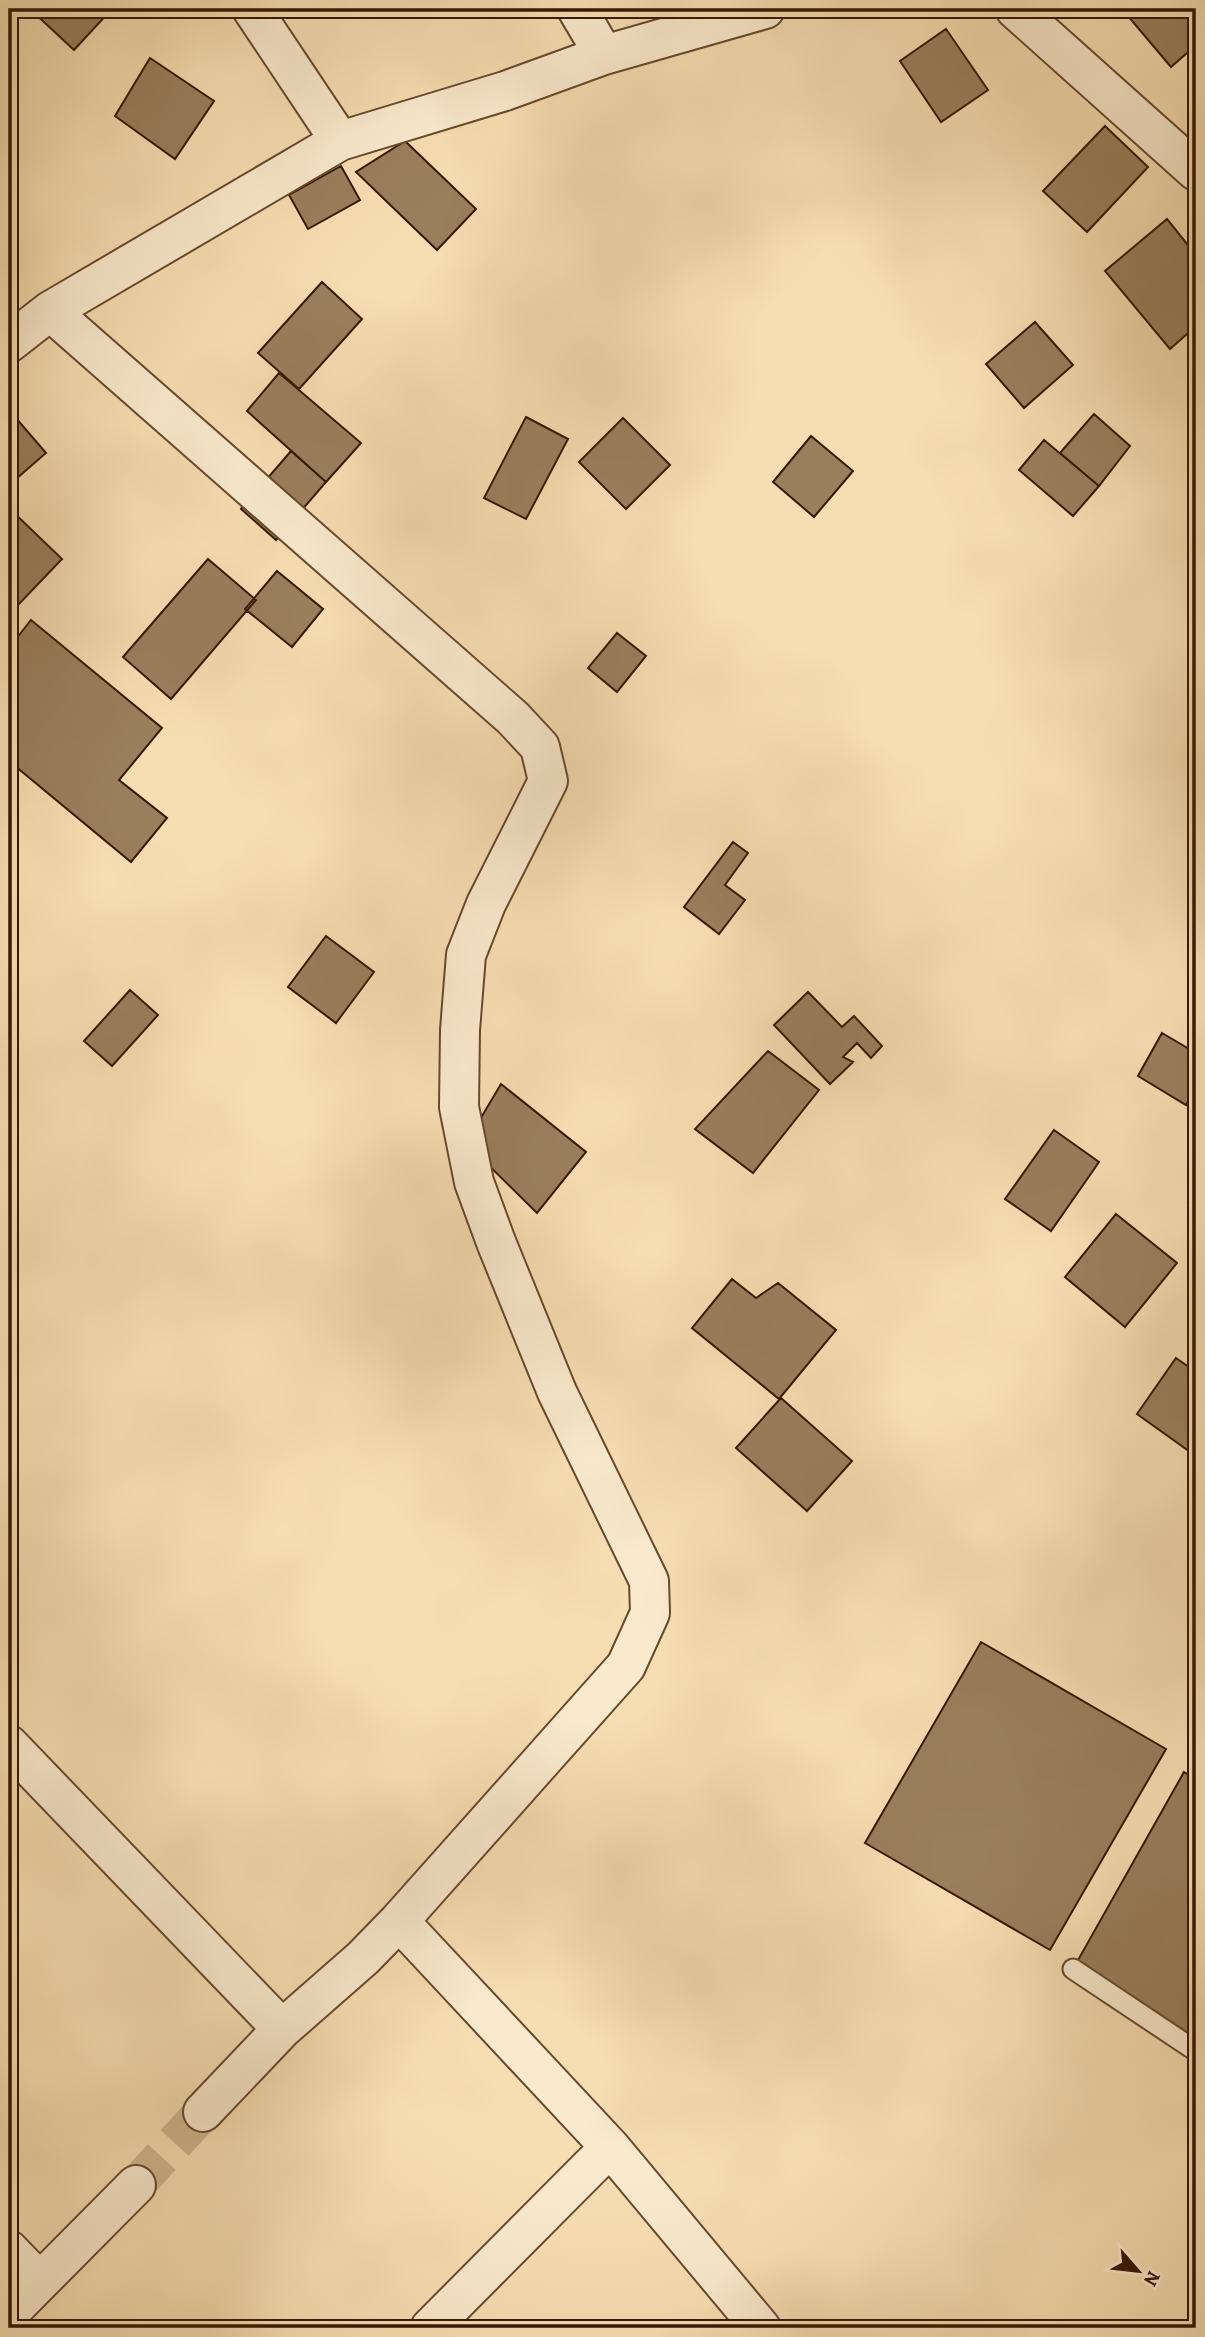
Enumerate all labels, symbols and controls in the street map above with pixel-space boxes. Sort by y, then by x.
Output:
north arrow [1104,2236,1174,2306]
text: N [1137,2266,1167,2291]

